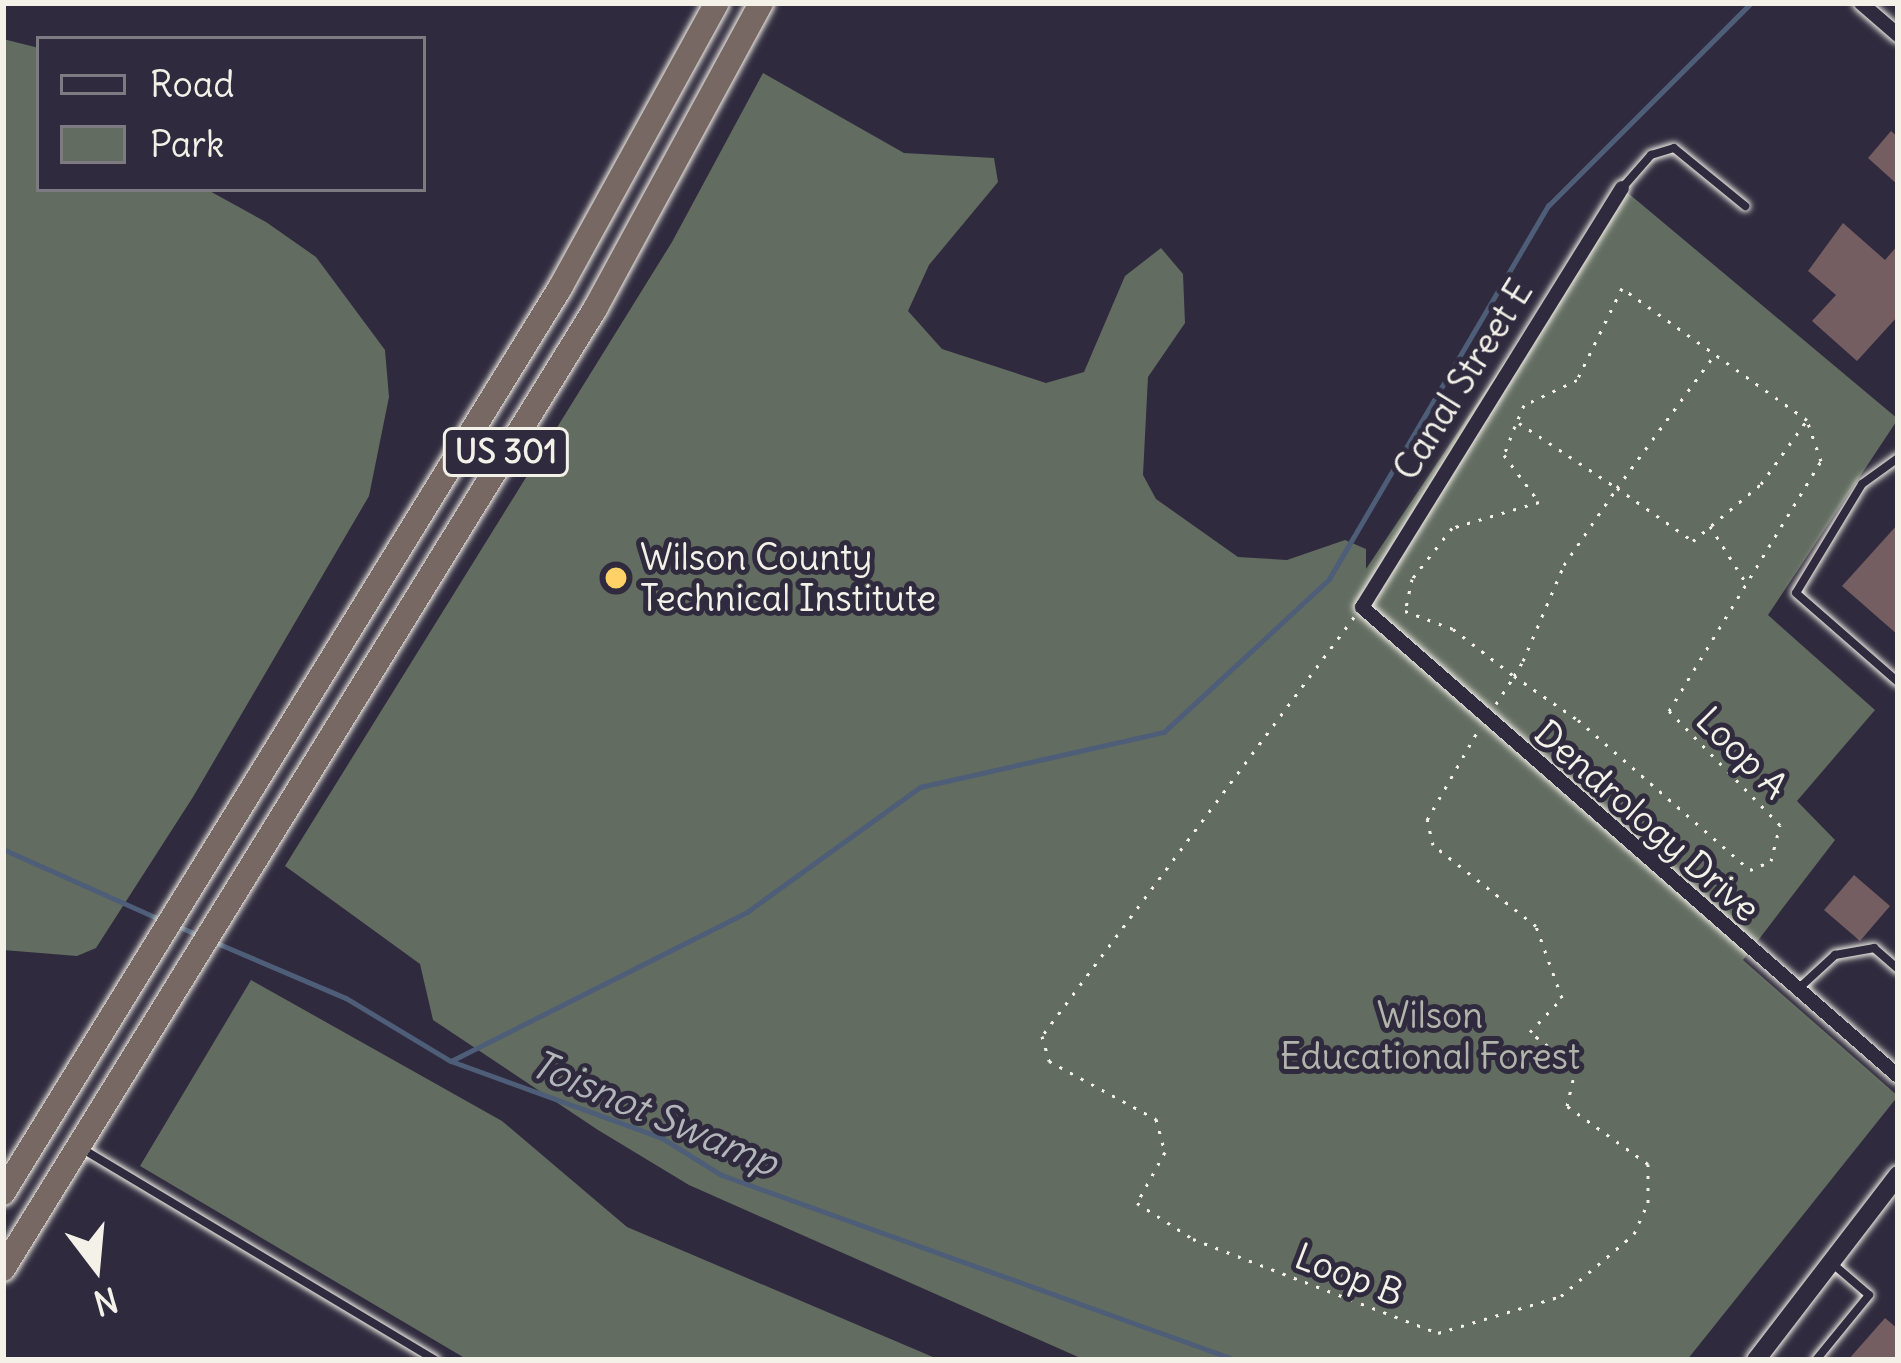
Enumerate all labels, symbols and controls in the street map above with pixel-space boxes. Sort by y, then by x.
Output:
legend [36,36,426,192]
text: Road [150,62,234,107]
text: Park [150,122,224,167]
street label: Canal Street E [1384,272,1542,488]
road number: US 301 [440,425,572,479]
place label: Wilson County Technical Institute [640,535,936,620]
marker: Wilson County Technical Institute [603,565,629,591]
street label: Loop A [1687,698,1797,808]
street label: Dendrology Drive [1526,712,1768,930]
park label: Wilson Educational Forest [1280,993,1580,1078]
water label: Toisnot Swamp [524,1041,784,1187]
north arrow [36,1207,156,1327]
street label: Loop B [1289,1235,1409,1315]
text: N [89,1278,123,1325]

